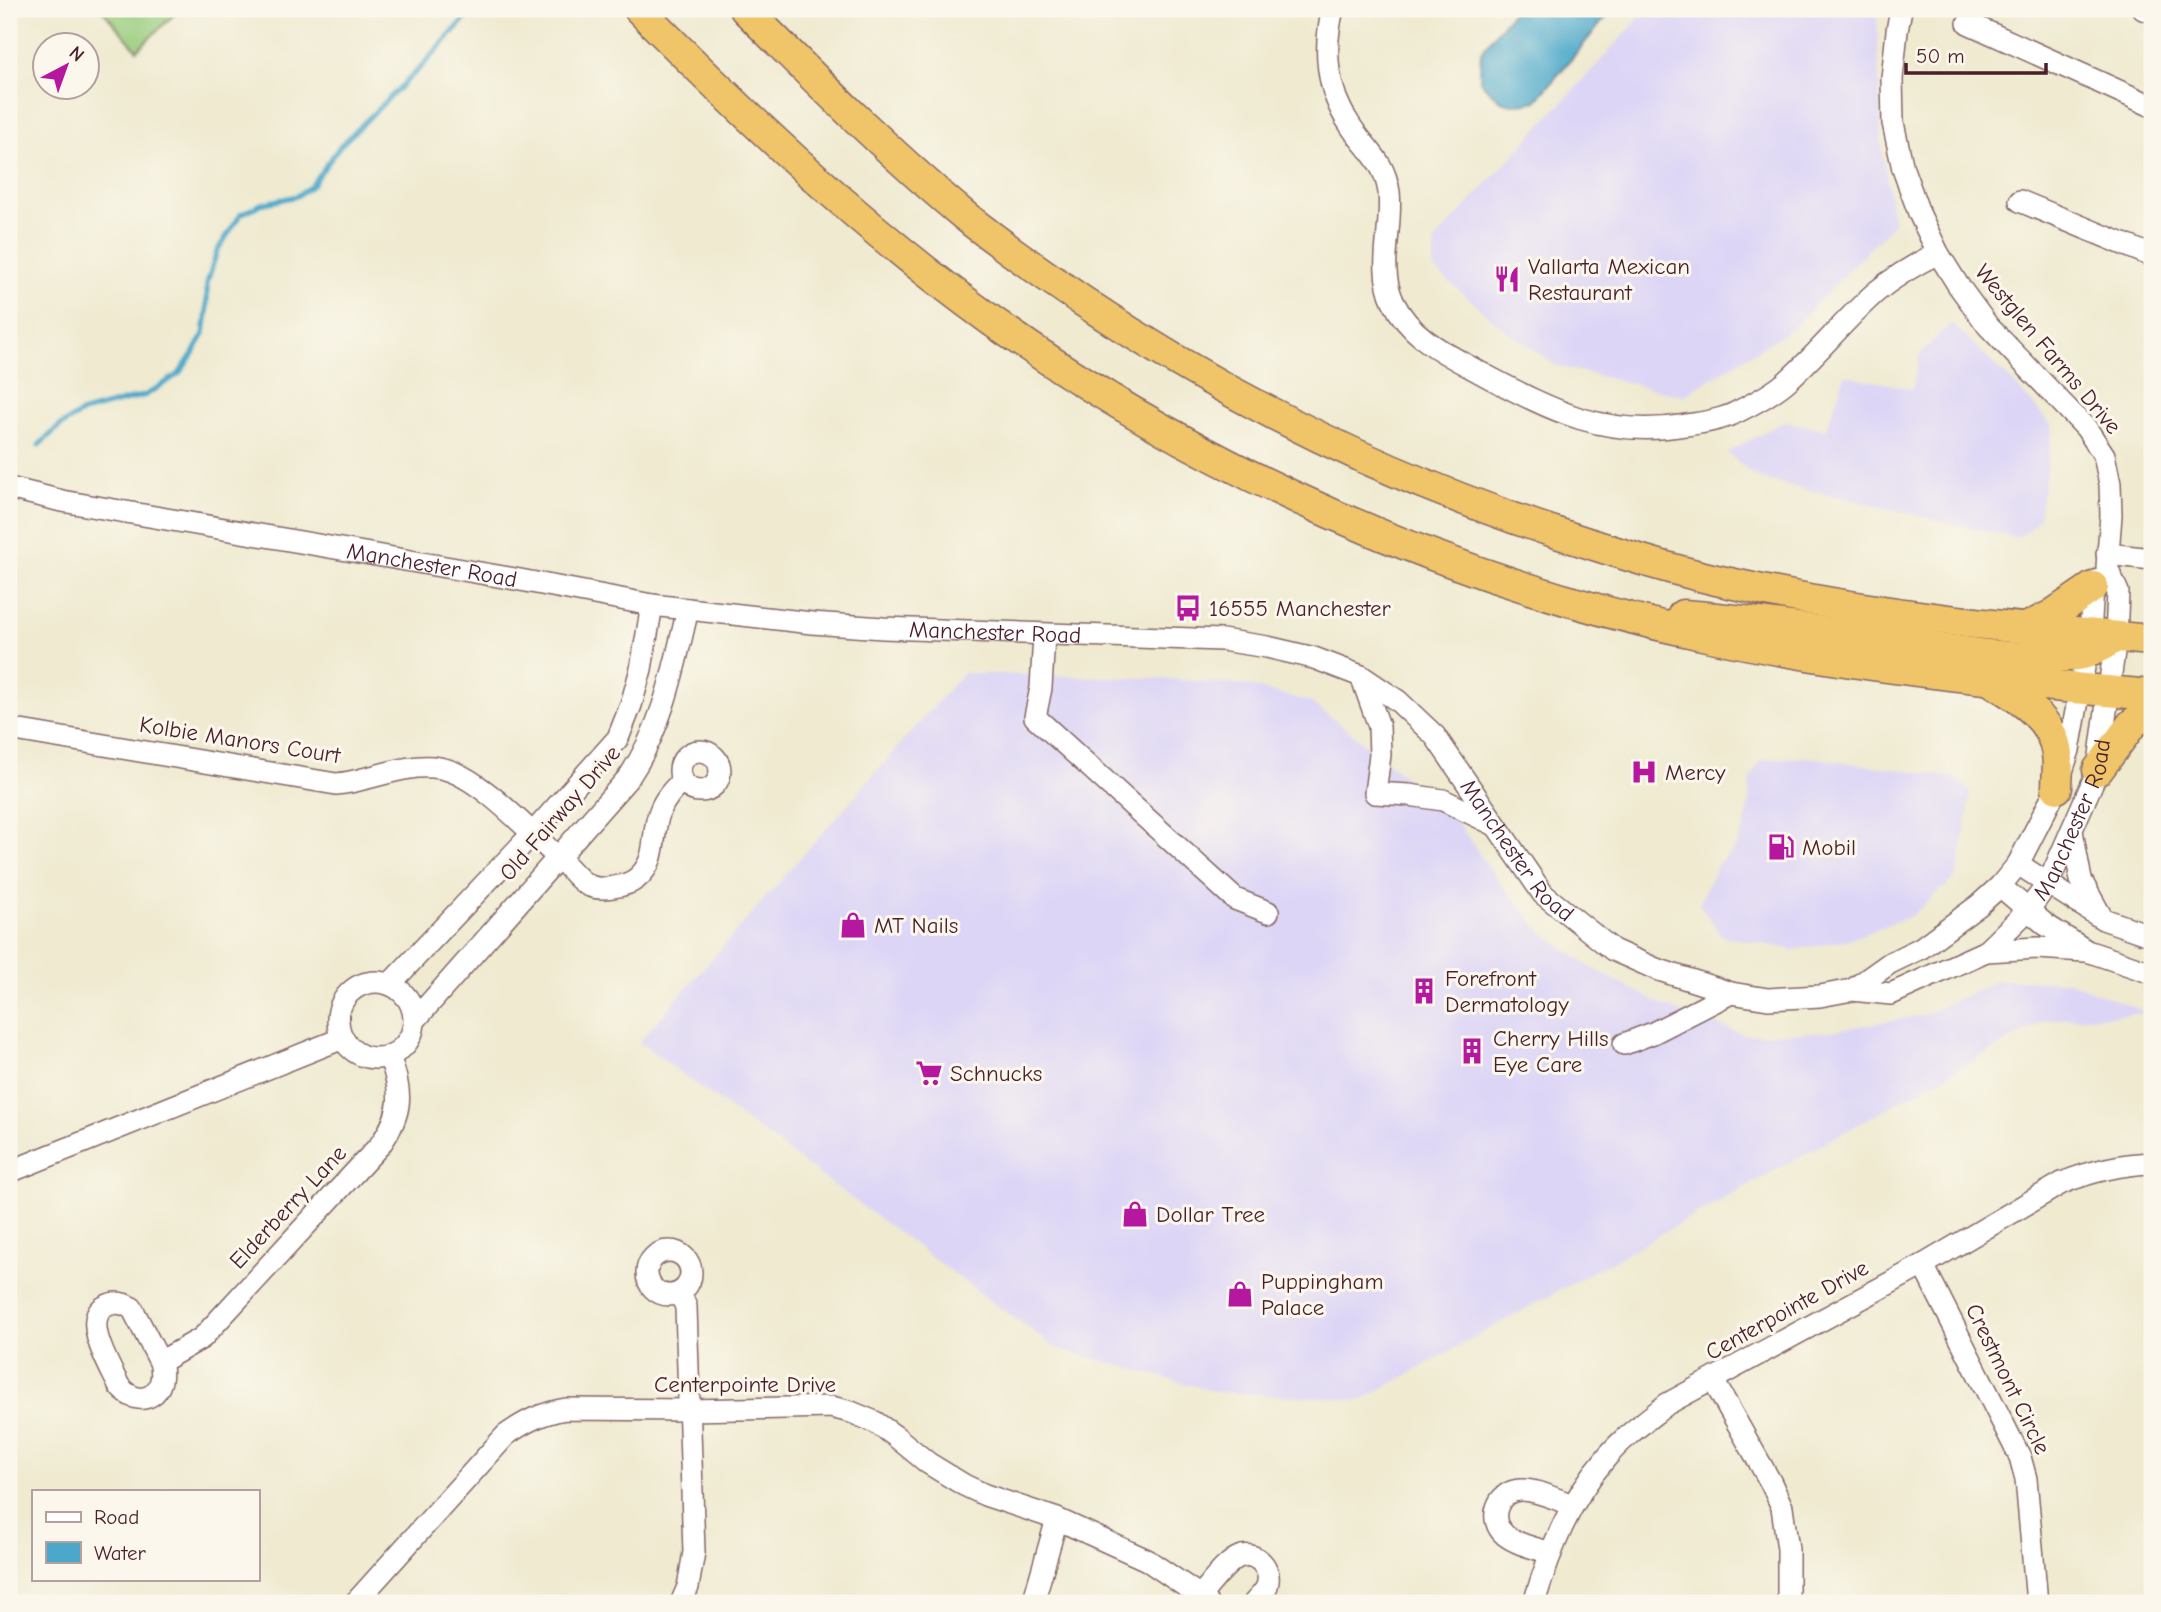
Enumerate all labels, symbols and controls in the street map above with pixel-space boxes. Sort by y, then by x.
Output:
north arrow [32,32,102,102]
scale bar [1906,32,2046,76]
text: N [65,42,88,66]
text: 50 m [1916,44,1965,68]
place label: Vallarta Mexican Restaurant [1528,253,1690,306]
street label: Westglen Farms Drive [1969,259,2127,439]
restaurant icon: Vallarta Mexican Restaurant [1492,264,1522,294]
street label: Manchester Road [345,537,519,593]
bus stop icon: 16555 Manchester [1173,593,1203,623]
place label: 16555 Manchester [1209,595,1391,622]
street label: Manchester Road [908,615,1082,649]
street label: Kolbie Manors Court [138,711,344,769]
street label: Manchester Road [2027,737,2116,906]
street label: Old Fairway Drive [494,740,626,886]
hospital icon: Mercy [1629,757,1659,787]
place label: Mercy [1665,759,1726,786]
street label: Manchester Road [1455,774,1580,927]
fuel station icon: Mobil [1766,832,1796,862]
place label: Mobil [1802,834,1856,861]
shop icon: MT Nails [838,910,868,940]
place label: MT Nails [874,912,958,939]
place label: Forefront Dermatology [1445,965,1569,1018]
building icon: Forefront Dermatology [1409,976,1439,1006]
place label: Cherry Hills Eye Care [1493,1025,1609,1078]
building icon: Cherry Hills Eye Care [1457,1036,1487,1066]
supermarket icon: Schnucks [914,1058,944,1088]
place label: Schnucks [950,1060,1042,1087]
street label: Elderberry Lane [224,1140,352,1274]
shop icon: Dollar Tree [1120,1199,1150,1229]
place label: Dollar Tree [1156,1201,1265,1228]
street label: Centerpointe Drive [1701,1254,1873,1366]
place label: Puppingham Palace [1261,1268,1383,1321]
shop icon: Puppingham Palace [1225,1279,1255,1309]
street label: Crestmont Circle [1960,1299,2056,1459]
street label: Centerpointe Drive [654,1371,836,1398]
legend [32,1490,259,1580]
text: Road [94,1505,139,1529]
text: Water [94,1541,147,1565]

